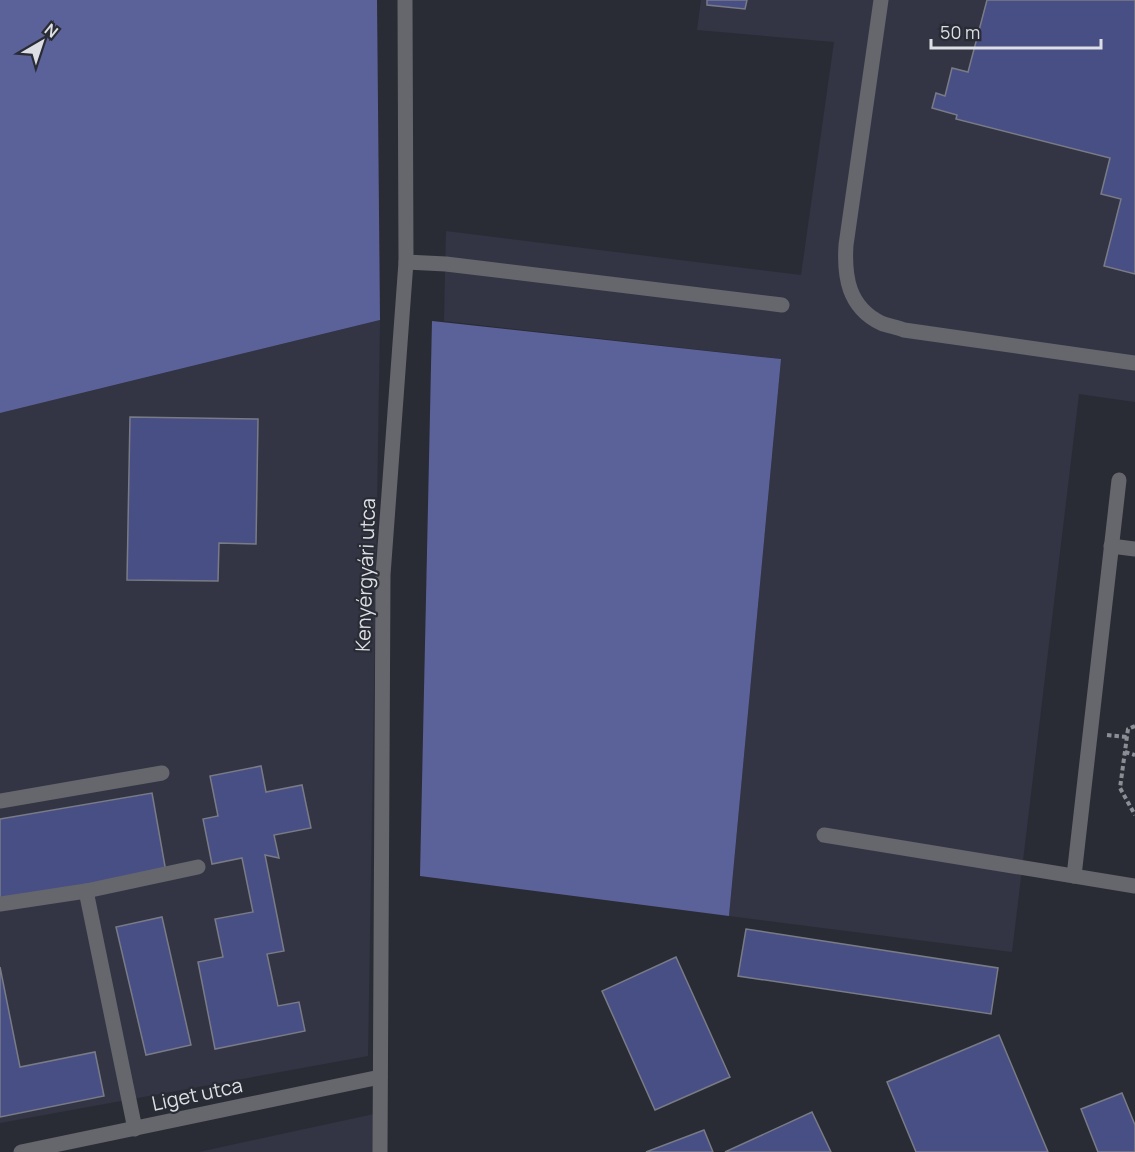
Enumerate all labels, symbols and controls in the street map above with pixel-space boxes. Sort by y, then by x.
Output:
north arrow [12,12,72,72]
scale bar [931,12,1100,50]
text: N [40,18,63,43]
text: 50 m [940,20,980,44]
street label: Kenyérgyári utca [349,498,381,652]
street label: Liget utca [149,1071,245,1117]

